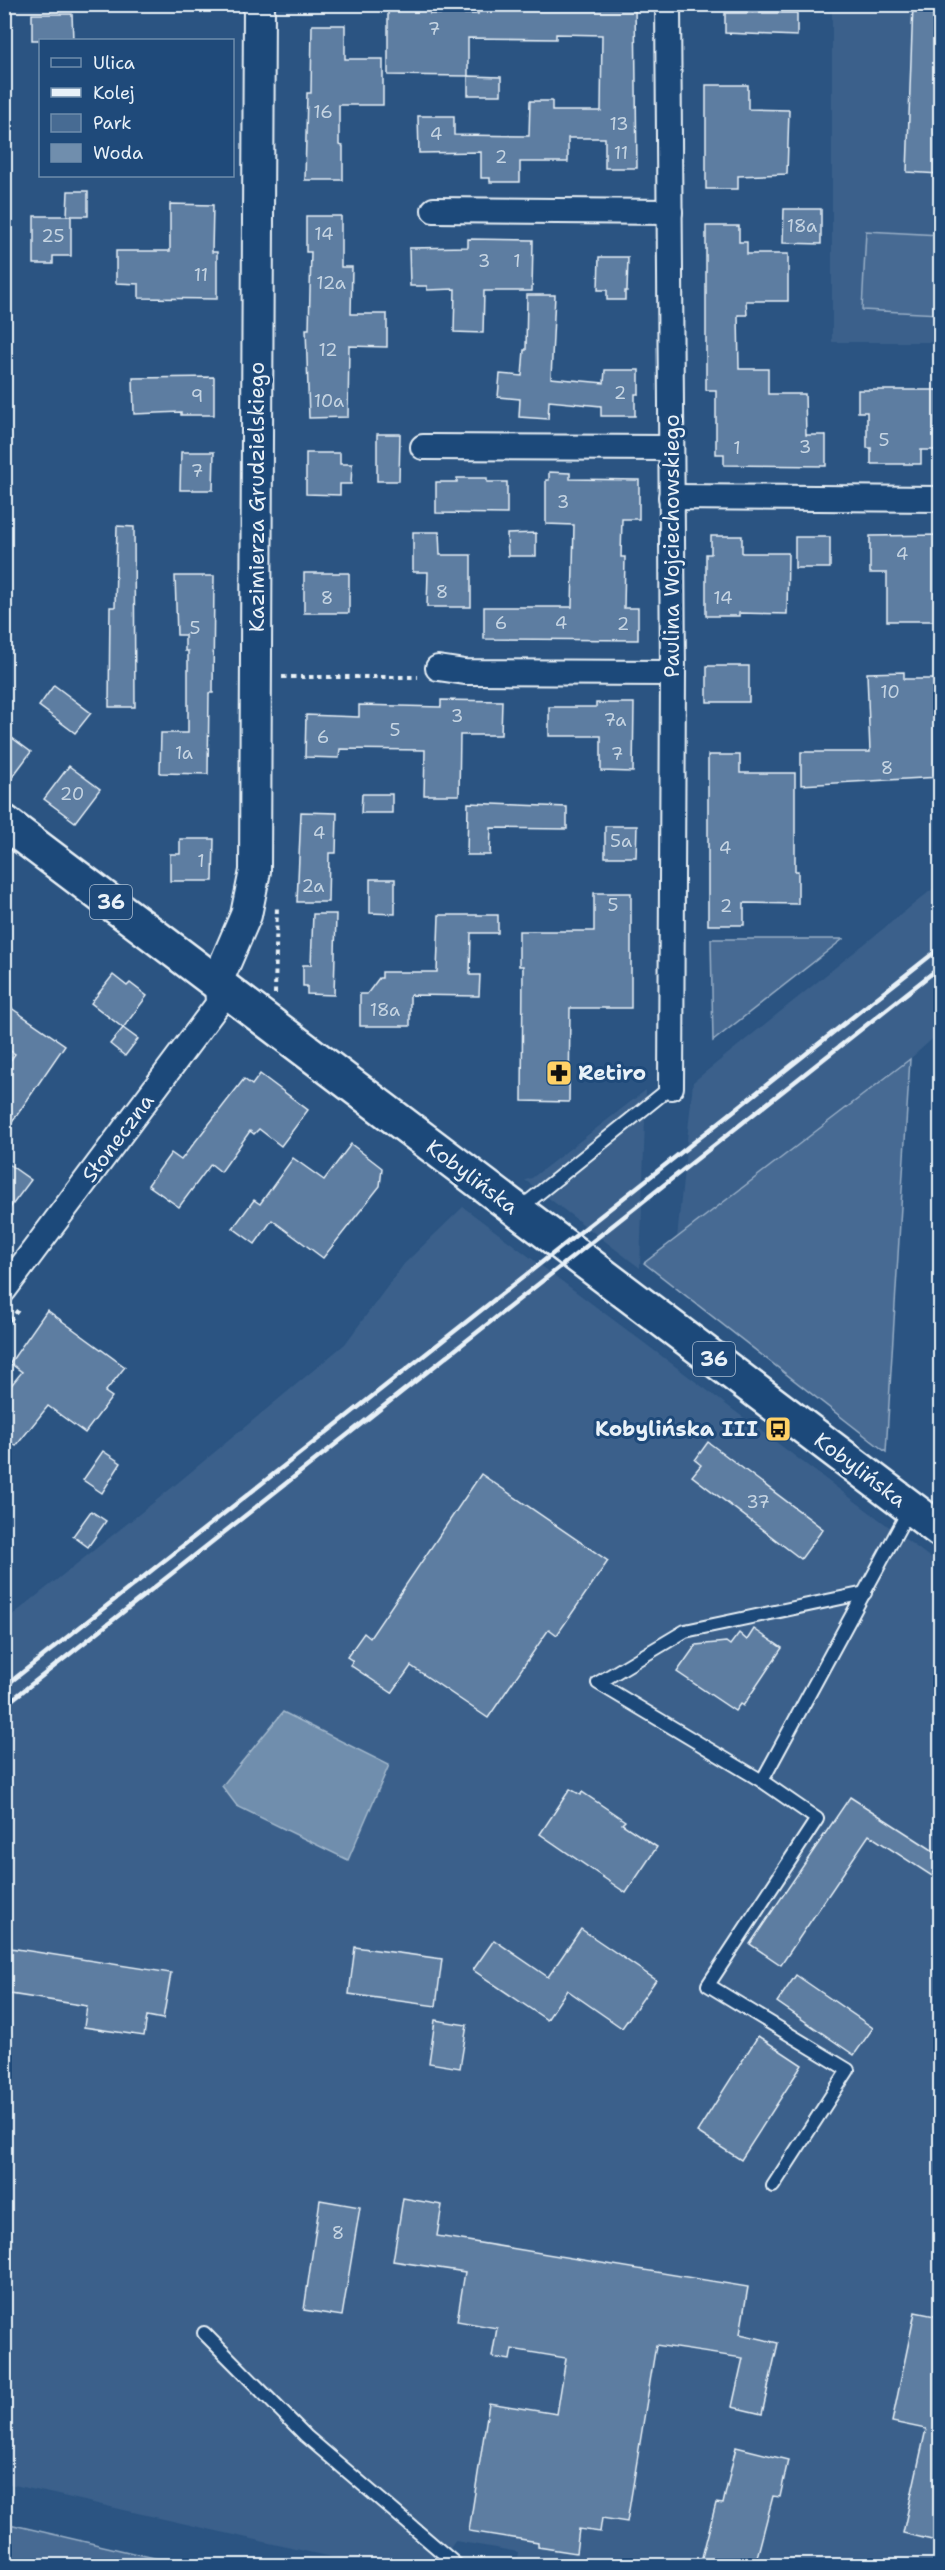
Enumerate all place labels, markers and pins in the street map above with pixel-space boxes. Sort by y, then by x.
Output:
pharmacy icon: Retiro [544,1058,574,1088]
place label: Retiro [578,1059,646,1087]
bus stop icon: Kobylińska III [763,1414,793,1444]
place label: Kobylińska III [595,1415,758,1443]

